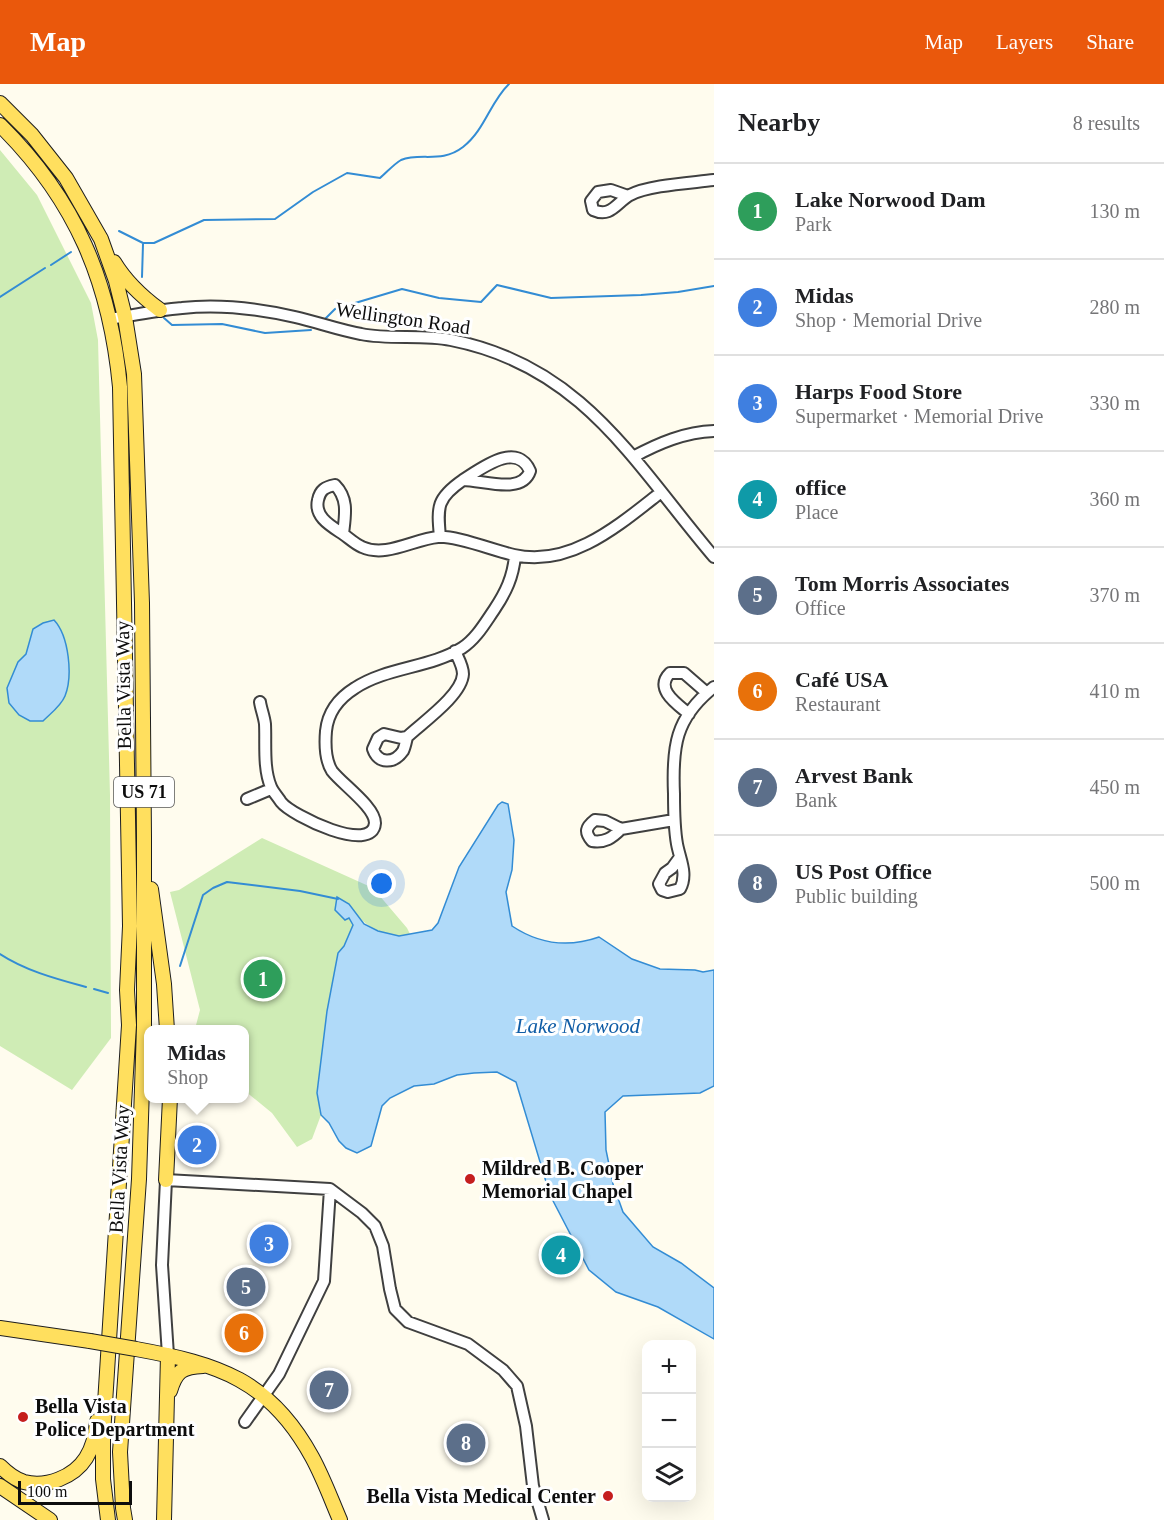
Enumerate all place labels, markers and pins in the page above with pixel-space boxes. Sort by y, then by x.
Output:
pin: 1 [244,956,282,1002]
pin: 2 [178,1122,216,1168]
place label: Mildred B. Cooper Memorial Chapel [482,1157,643,1203]
marker: Mildred B. Cooper Memorial Chapel [463,1172,477,1186]
pin: 3 [250,1222,288,1266]
pin: 4 [542,1232,580,1278]
pin: 5 [226,1264,266,1310]
pin: 6 [224,1310,264,1356]
pin: 7 [310,1368,348,1412]
place label: Bella Vista Police Department [35,1395,195,1441]
marker: Bella Vista Police Department [16,1410,30,1424]
pin: 8 [446,1420,486,1466]
place label: Bella Vista Medical Center [367,1485,596,1507]
marker: Bella Vista Medical Center [601,1489,615,1503]

